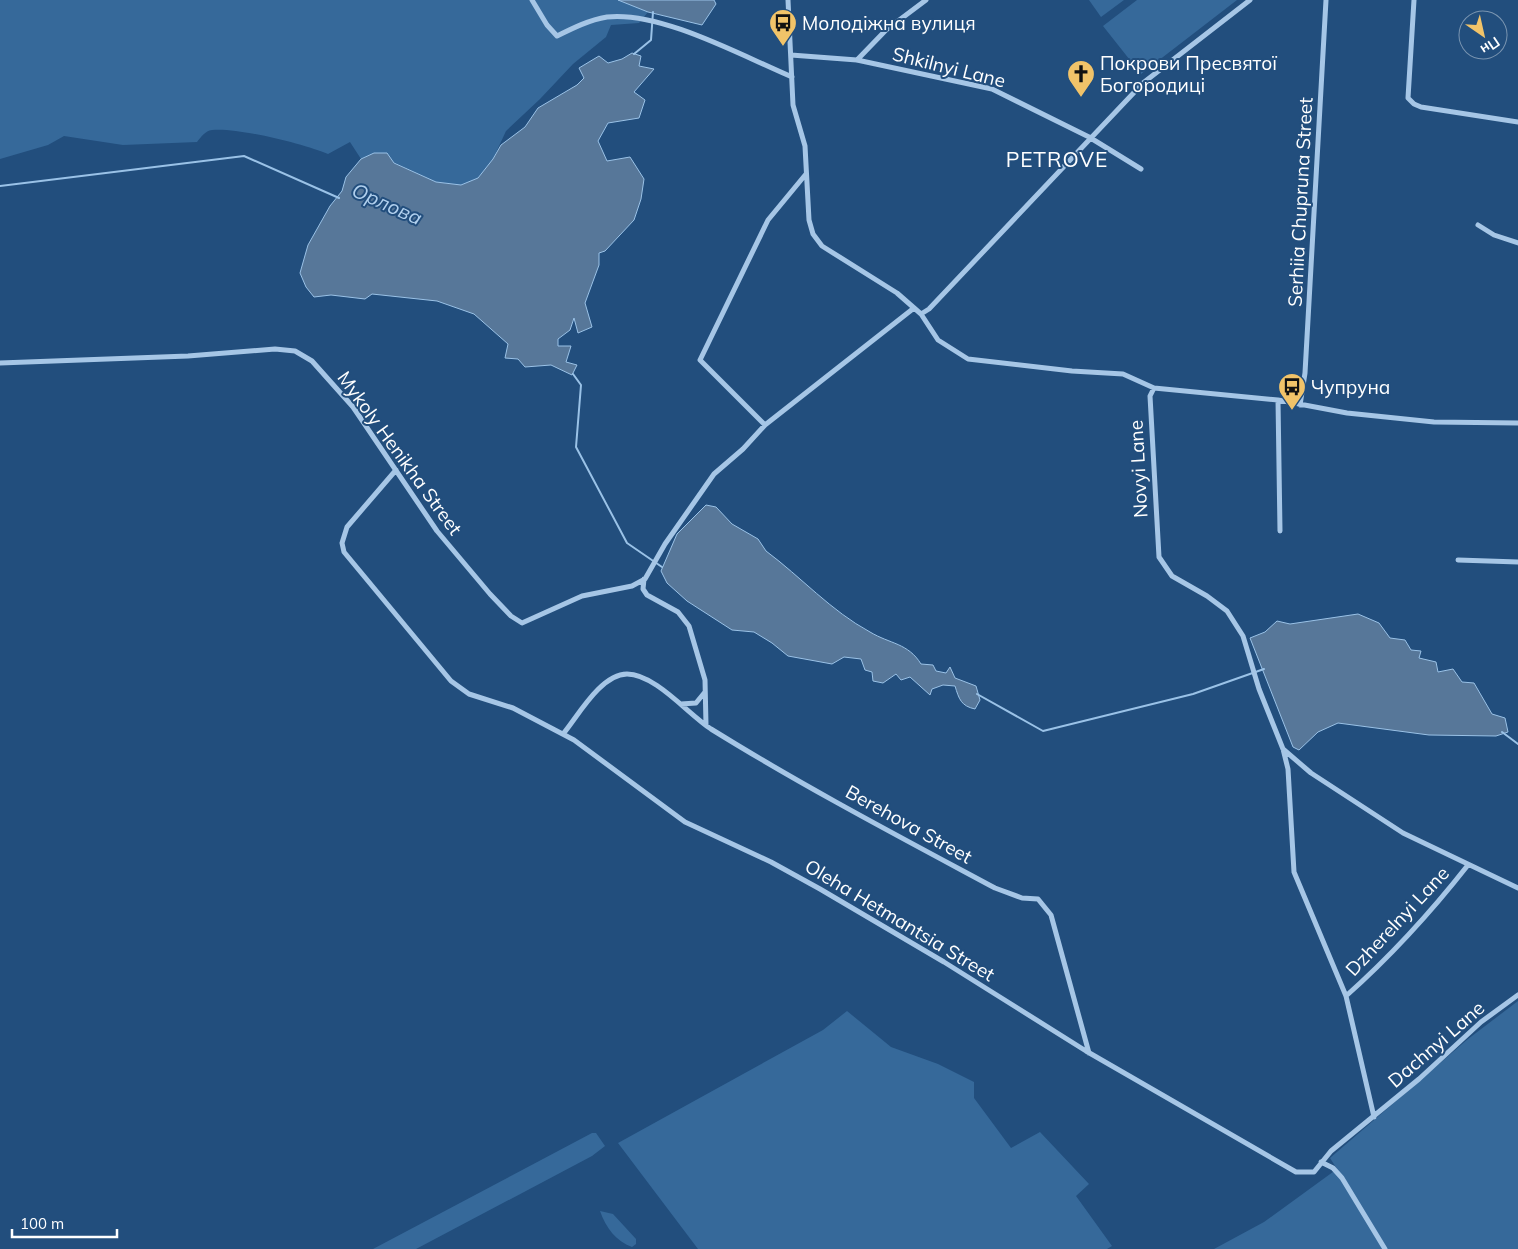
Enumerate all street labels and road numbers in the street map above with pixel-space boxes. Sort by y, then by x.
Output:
street label: Shkilnyi Lane [890,41,1008,93]
street label: Serhiia Chupruna Street [1283,96,1317,307]
street label: Mykoly Henikha Street [332,366,468,540]
street label: Novyi Lane [1123,419,1153,519]
street label: Berehova Street [842,779,977,869]
street label: Oleha Hetmantsia Street [801,854,1000,986]
street label: Dzherelnyi Lane [1340,861,1454,981]
street label: Dachnyi Lane [1383,996,1489,1092]

